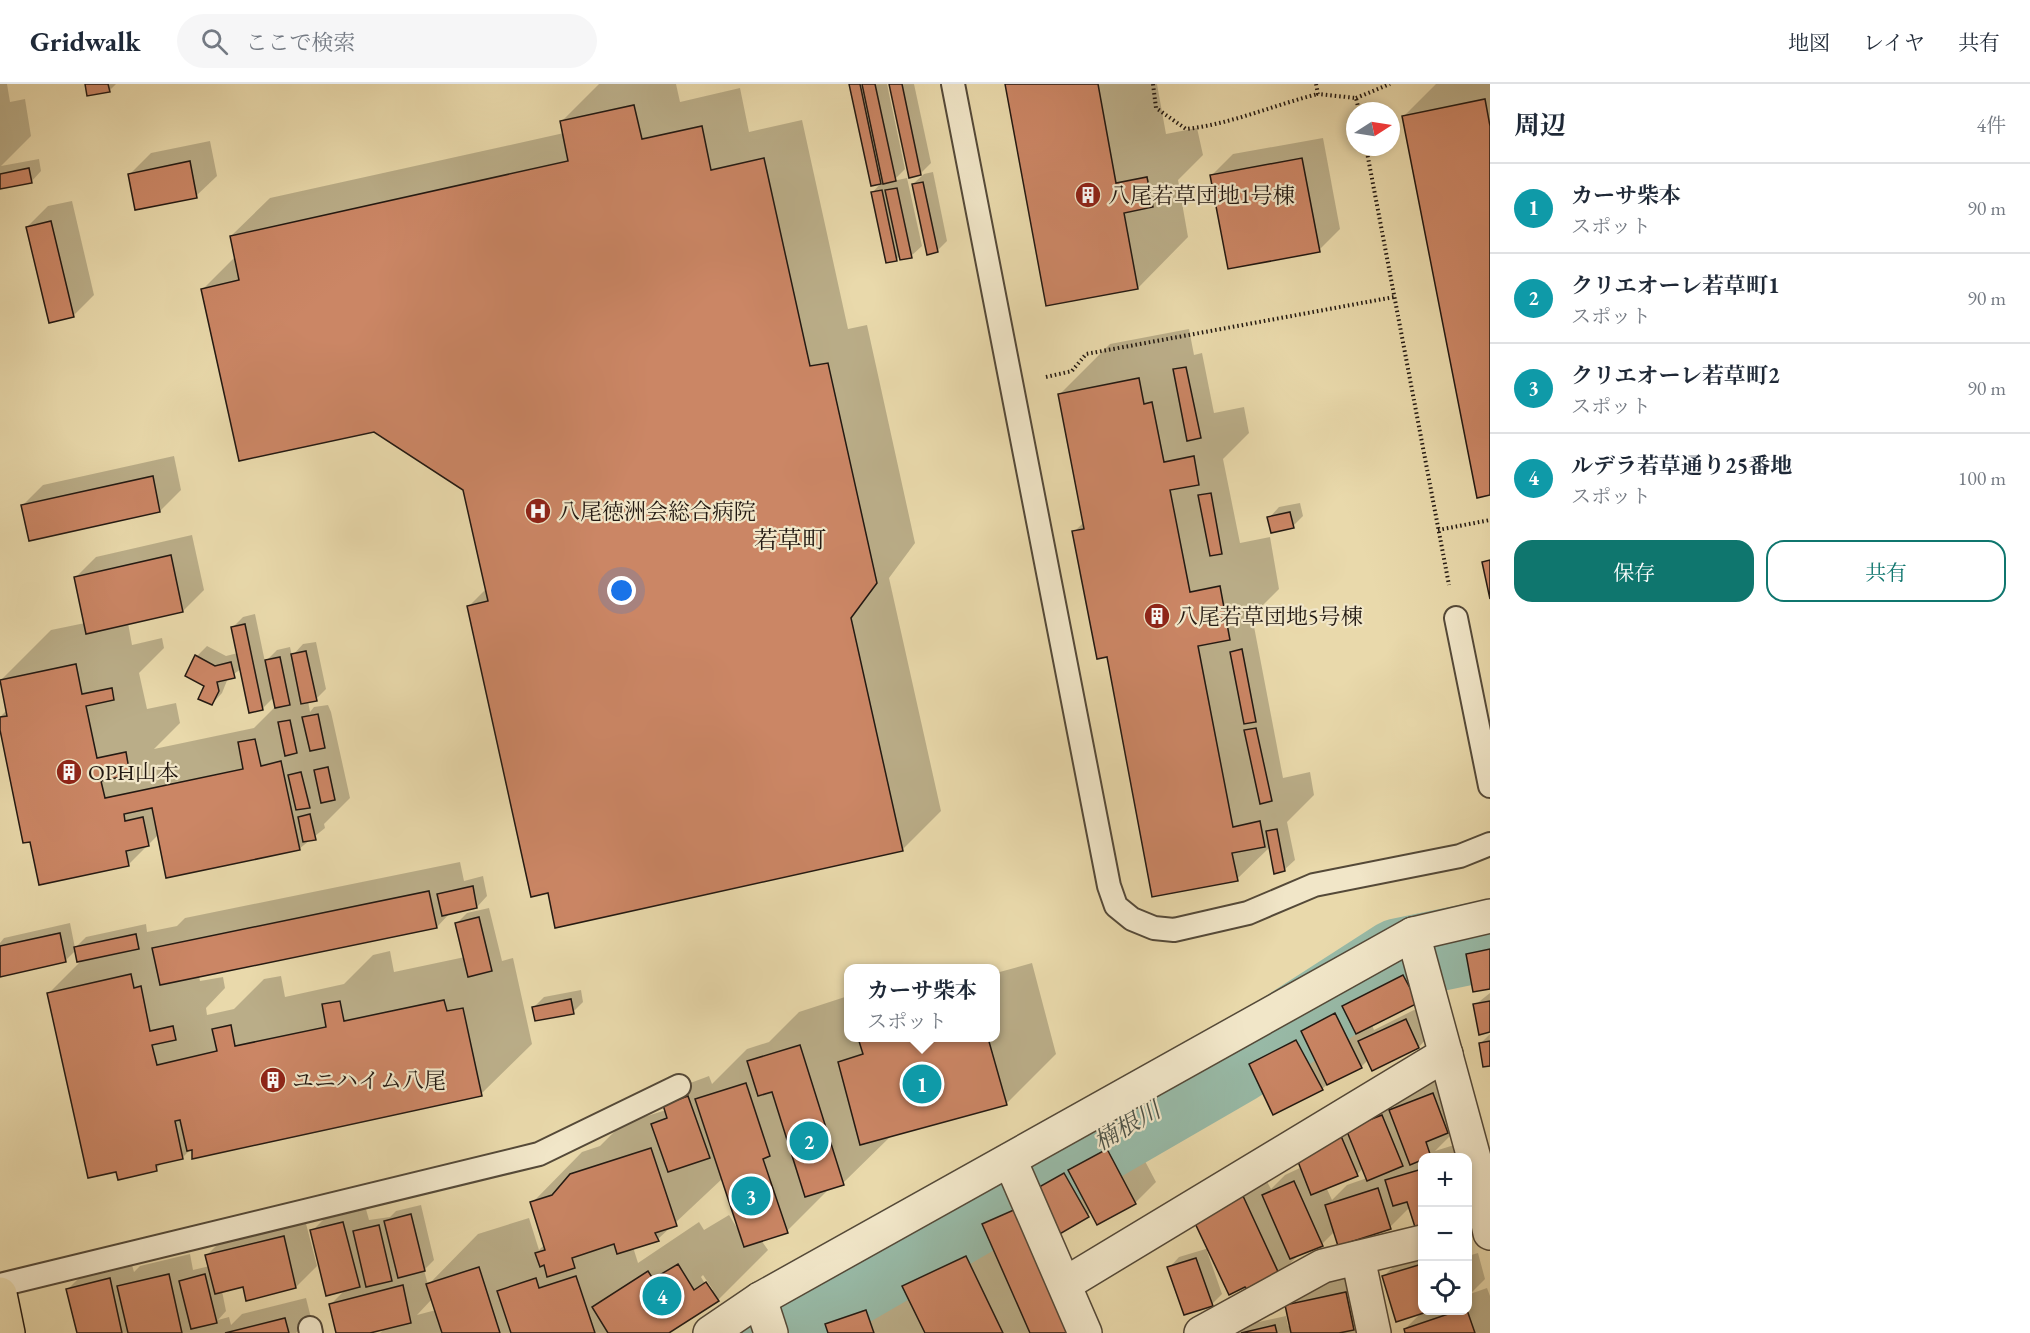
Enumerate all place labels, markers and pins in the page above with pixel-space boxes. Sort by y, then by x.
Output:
building icon: 八尾若草団地1号棟 [1073,180,1103,210]
place label: 八尾若草団地1号棟 [1108,181,1295,210]
hospital icon: 八尾徳洲会総合病院 [523,496,553,526]
place label: 八尾徳洲会総合病院 [558,497,756,526]
building icon: 八尾若草団地5号棟 [1142,601,1172,631]
place label: 八尾若草団地5号棟 [1176,602,1363,631]
building icon: OPH山本 [54,757,84,787]
place label: OPH山本 [88,758,179,787]
pin: 1 [902,1062,942,1106]
building icon: ユニハイム八尾 [258,1065,288,1095]
place label: ユニハイム八尾 [292,1066,446,1095]
pin: 2 [790,1118,828,1164]
pin: 3 [732,1174,771,1218]
pin: 4 [642,1274,682,1318]

